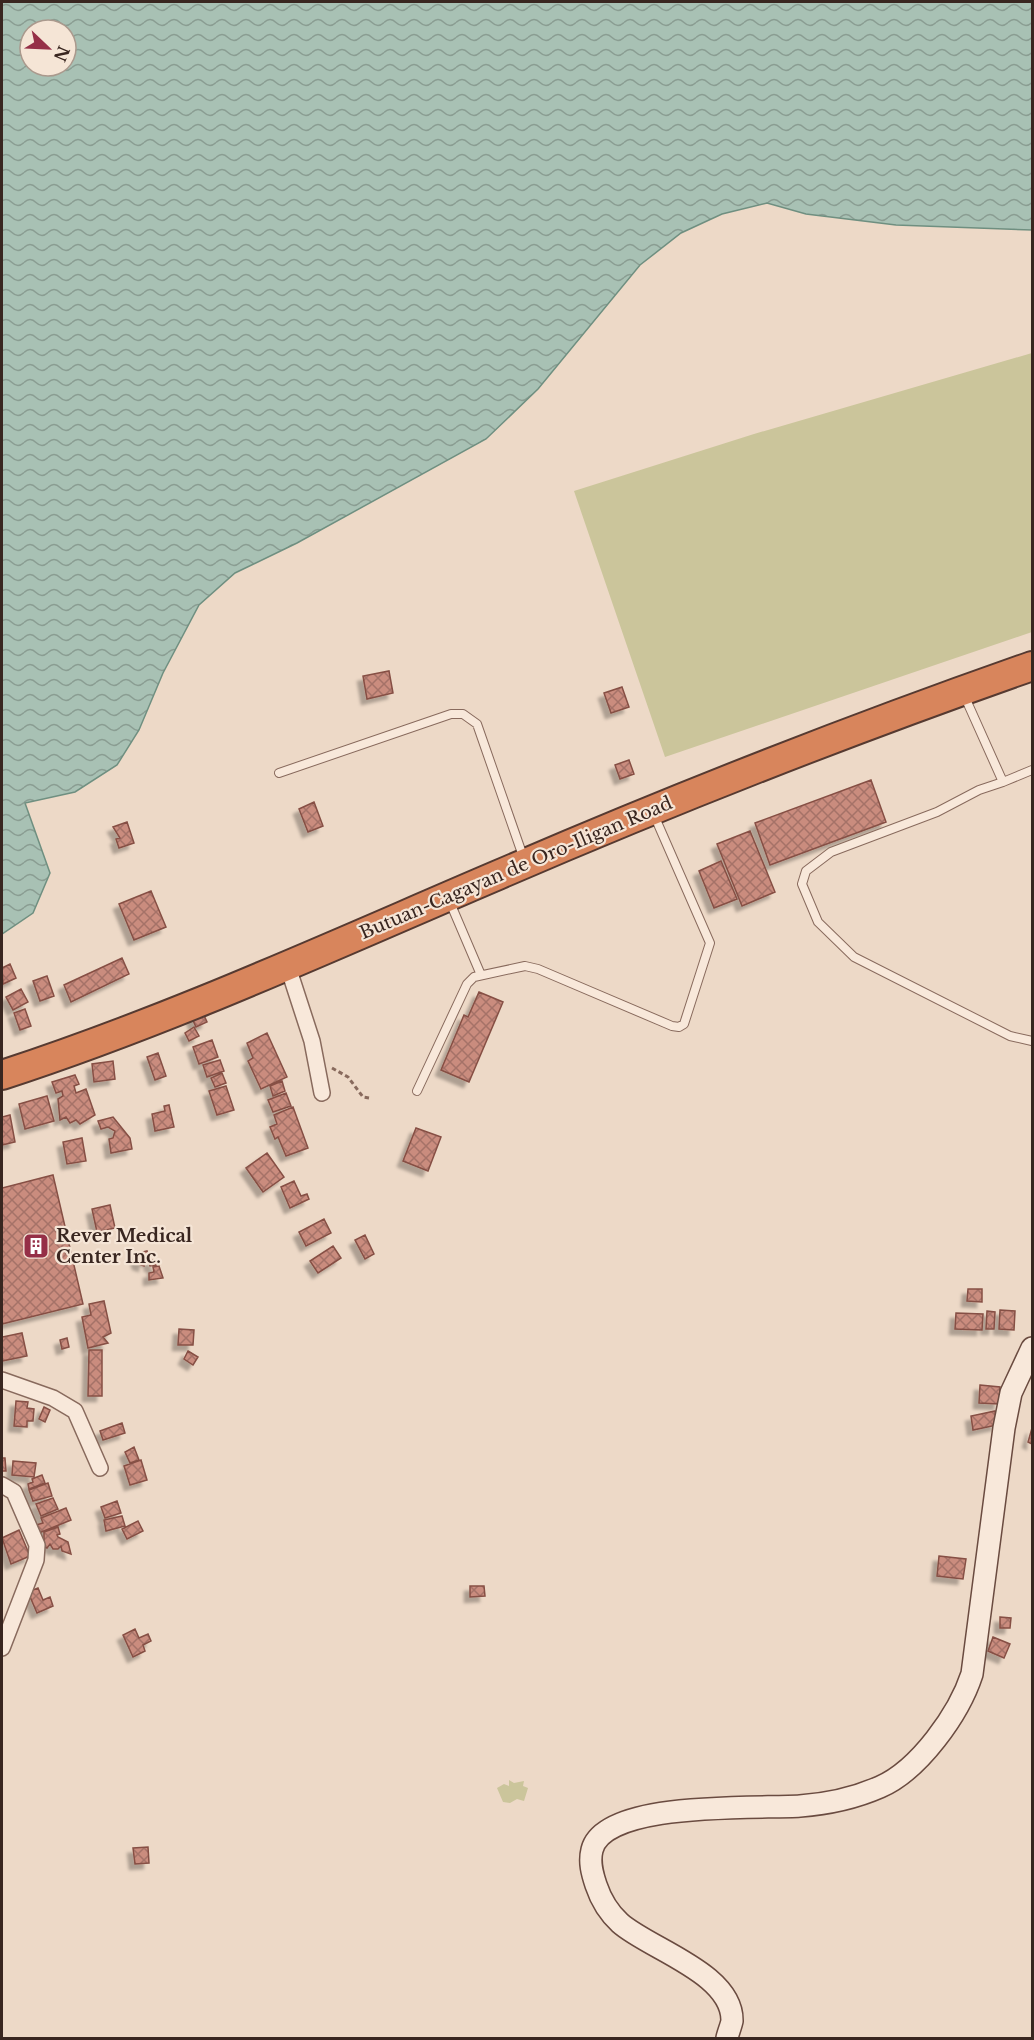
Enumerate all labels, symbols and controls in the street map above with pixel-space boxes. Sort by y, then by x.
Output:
north arrow [18,18,78,78]
text: N [50,43,74,65]
street label: Butuan-Cagayan de Oro-Iligan Road [356,792,676,944]
place label: Rever Medical Center Inc. [56,1225,193,1268]
building icon: Rever Medical Center Inc. [21,1231,51,1261]

